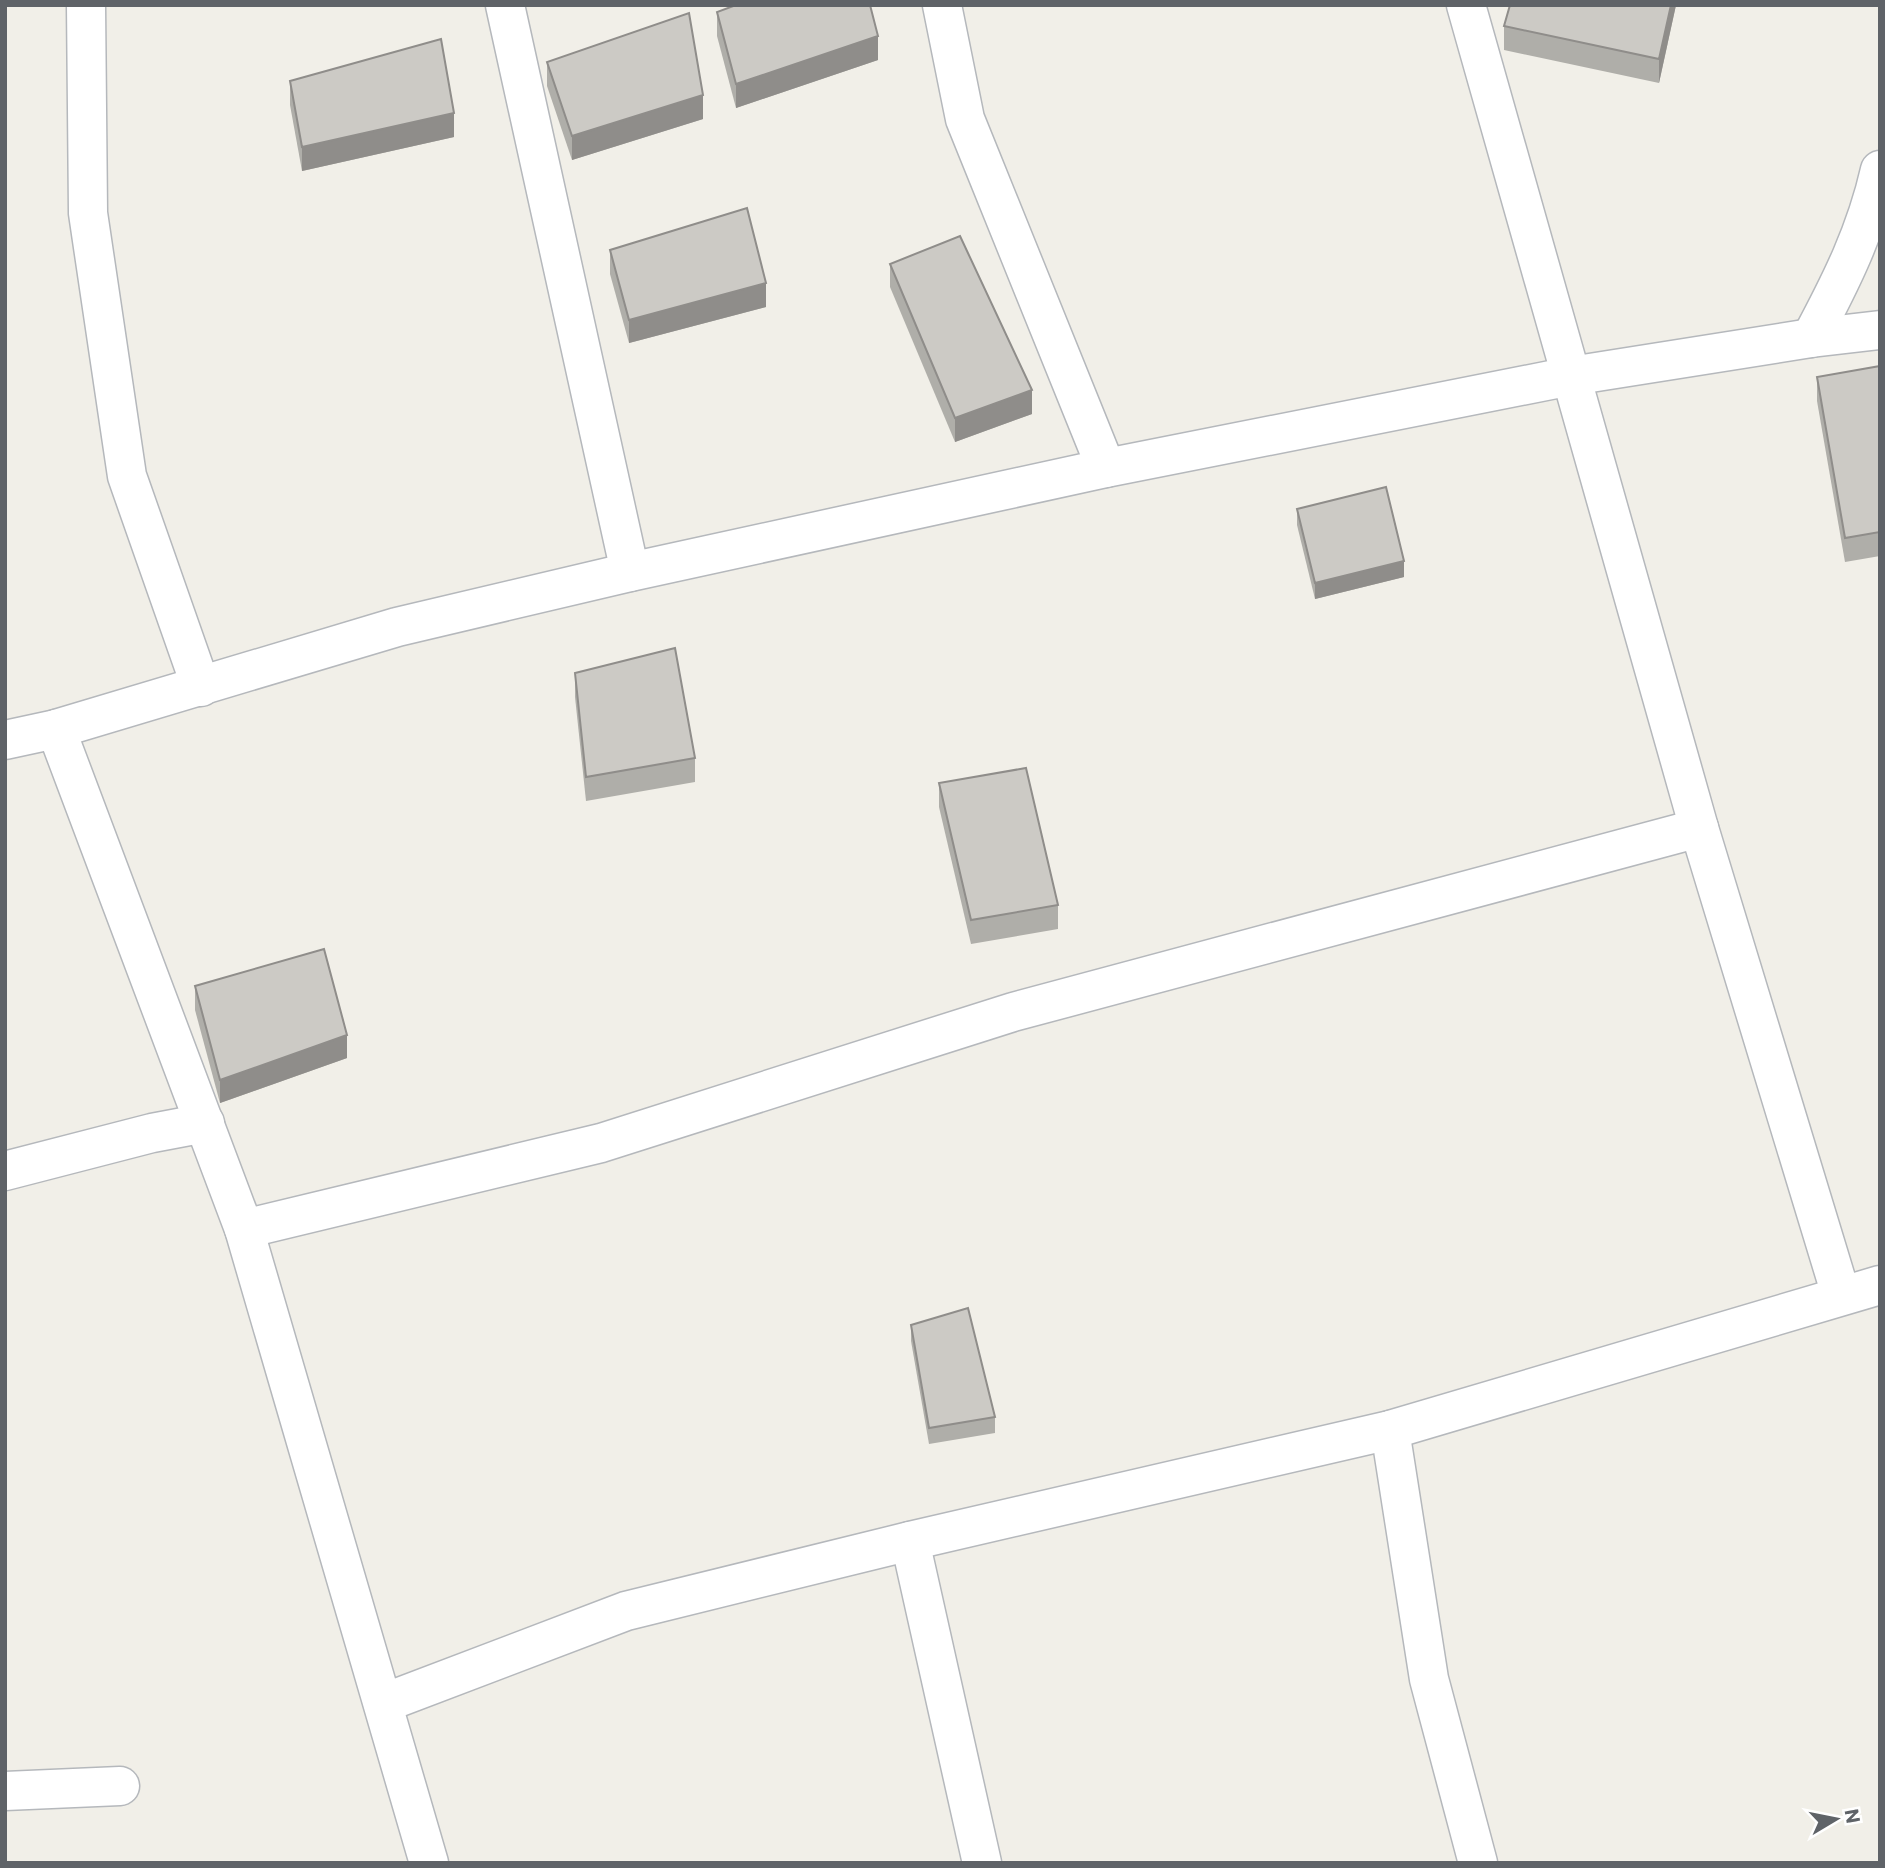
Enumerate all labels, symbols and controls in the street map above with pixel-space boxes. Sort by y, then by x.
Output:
north arrow [1801,1784,1871,1854]
text: N [1841,1807,1866,1825]

